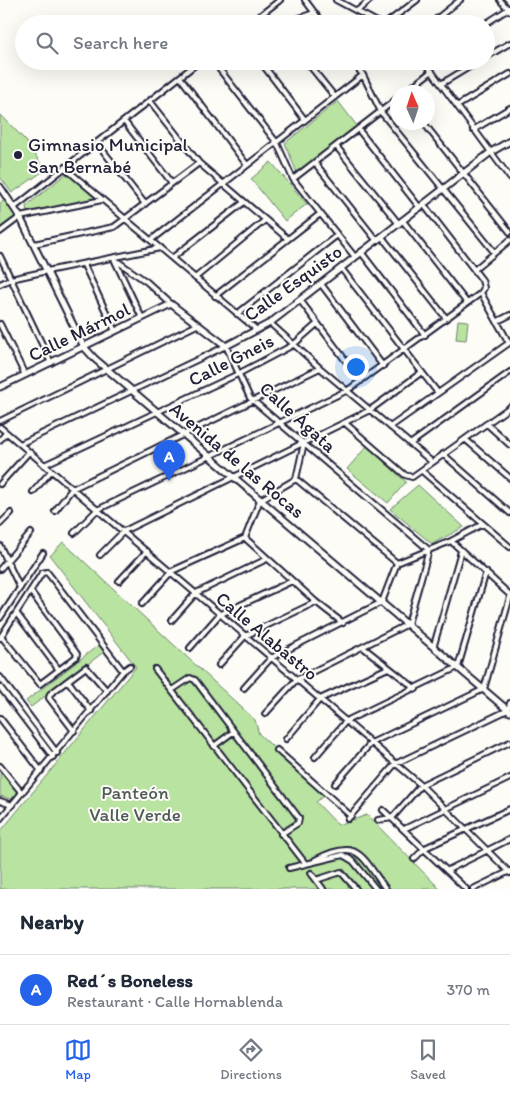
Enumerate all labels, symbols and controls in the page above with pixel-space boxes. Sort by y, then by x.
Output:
search box [15,15,495,70]
icon: search [33,29,61,57]
text: Search here [73,31,168,54]
north arrow [390,85,435,130]
place label: Gimnasio Municipal San Bernabé [28,133,189,178]
marker: Gimnasio Municipal San Bernabé [12,149,24,161]
street label: Calle Esquisto [239,240,347,326]
street label: Calle Mármol [25,297,134,366]
street label: Calle Gneis [185,329,277,391]
your location [343,354,369,380]
street label: Calle Ágata [255,377,341,457]
street label: Avenida de las Rocas [165,397,309,523]
pin: A [153,440,185,481]
street label: Calle Alabastro [211,587,323,685]
park label: Panteón Valle Verde [89,781,181,826]
text: Nearby [20,909,84,934]
text: Red´s Boneless [67,969,193,992]
text: A [31,980,41,999]
text: 370 m [446,980,490,999]
text: Restaurant · Calle Hornablenda [67,992,283,1011]
tab: Map [64,1036,92,1083]
tab: Directions [220,1036,282,1083]
tab: Saved [410,1036,446,1083]

